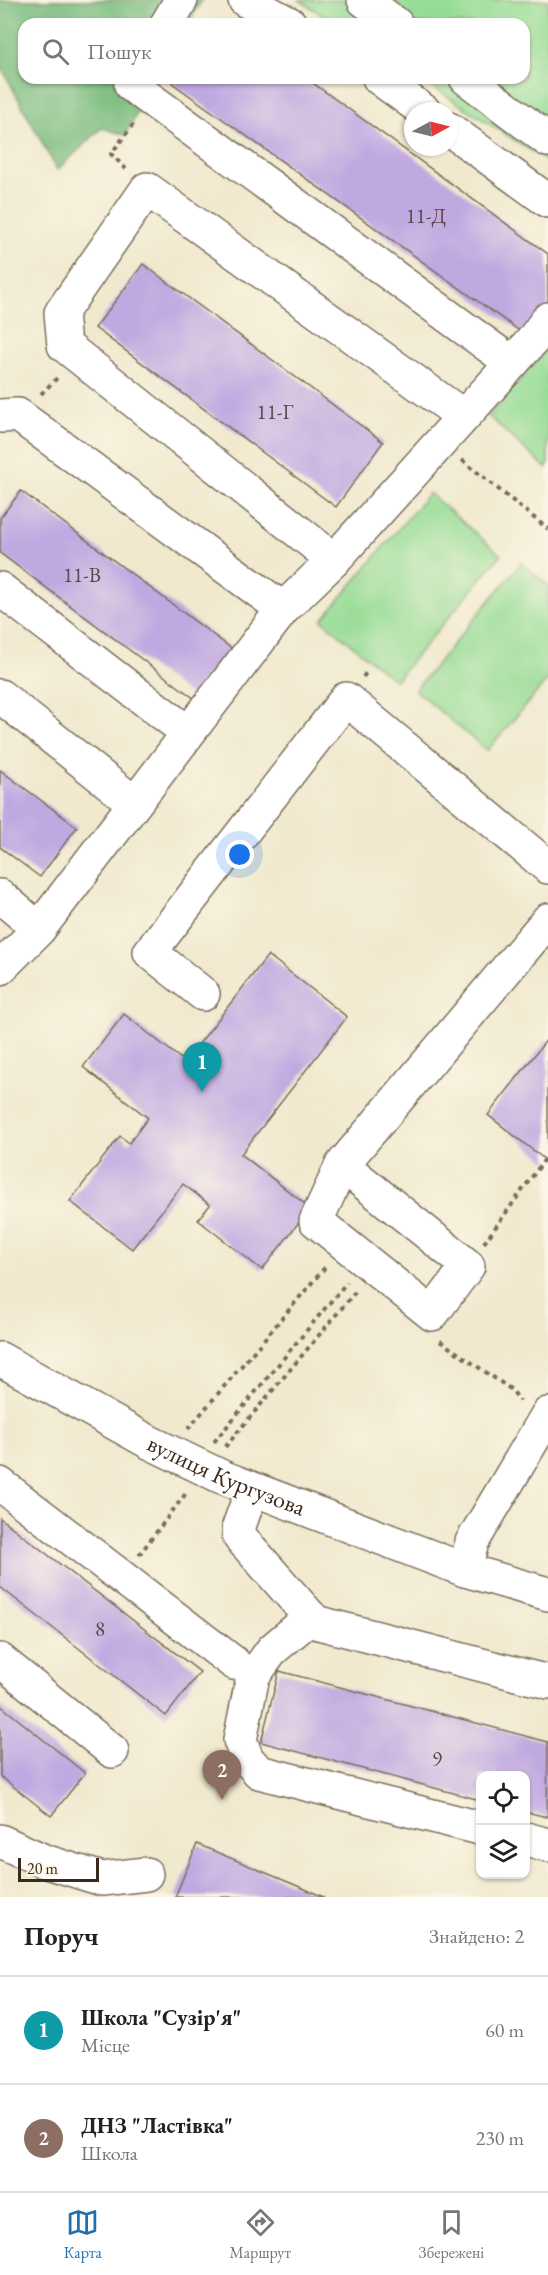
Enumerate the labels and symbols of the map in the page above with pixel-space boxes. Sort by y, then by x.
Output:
north arrow [404,102,458,156]
house number: 11-Д [406,202,446,229]
house number: 11-Г [257,398,294,425]
house number: 11-В [63,561,101,588]
your location [225,840,254,869]
pin: 1 [182,1042,222,1092]
street label: вулиця Кургузова [142,1427,310,1523]
house number: 8 [95,1615,105,1642]
house number: 9 [432,1745,442,1772]
pin: 2 [202,1750,242,1800]
scale bar [18,1855,99,1882]

